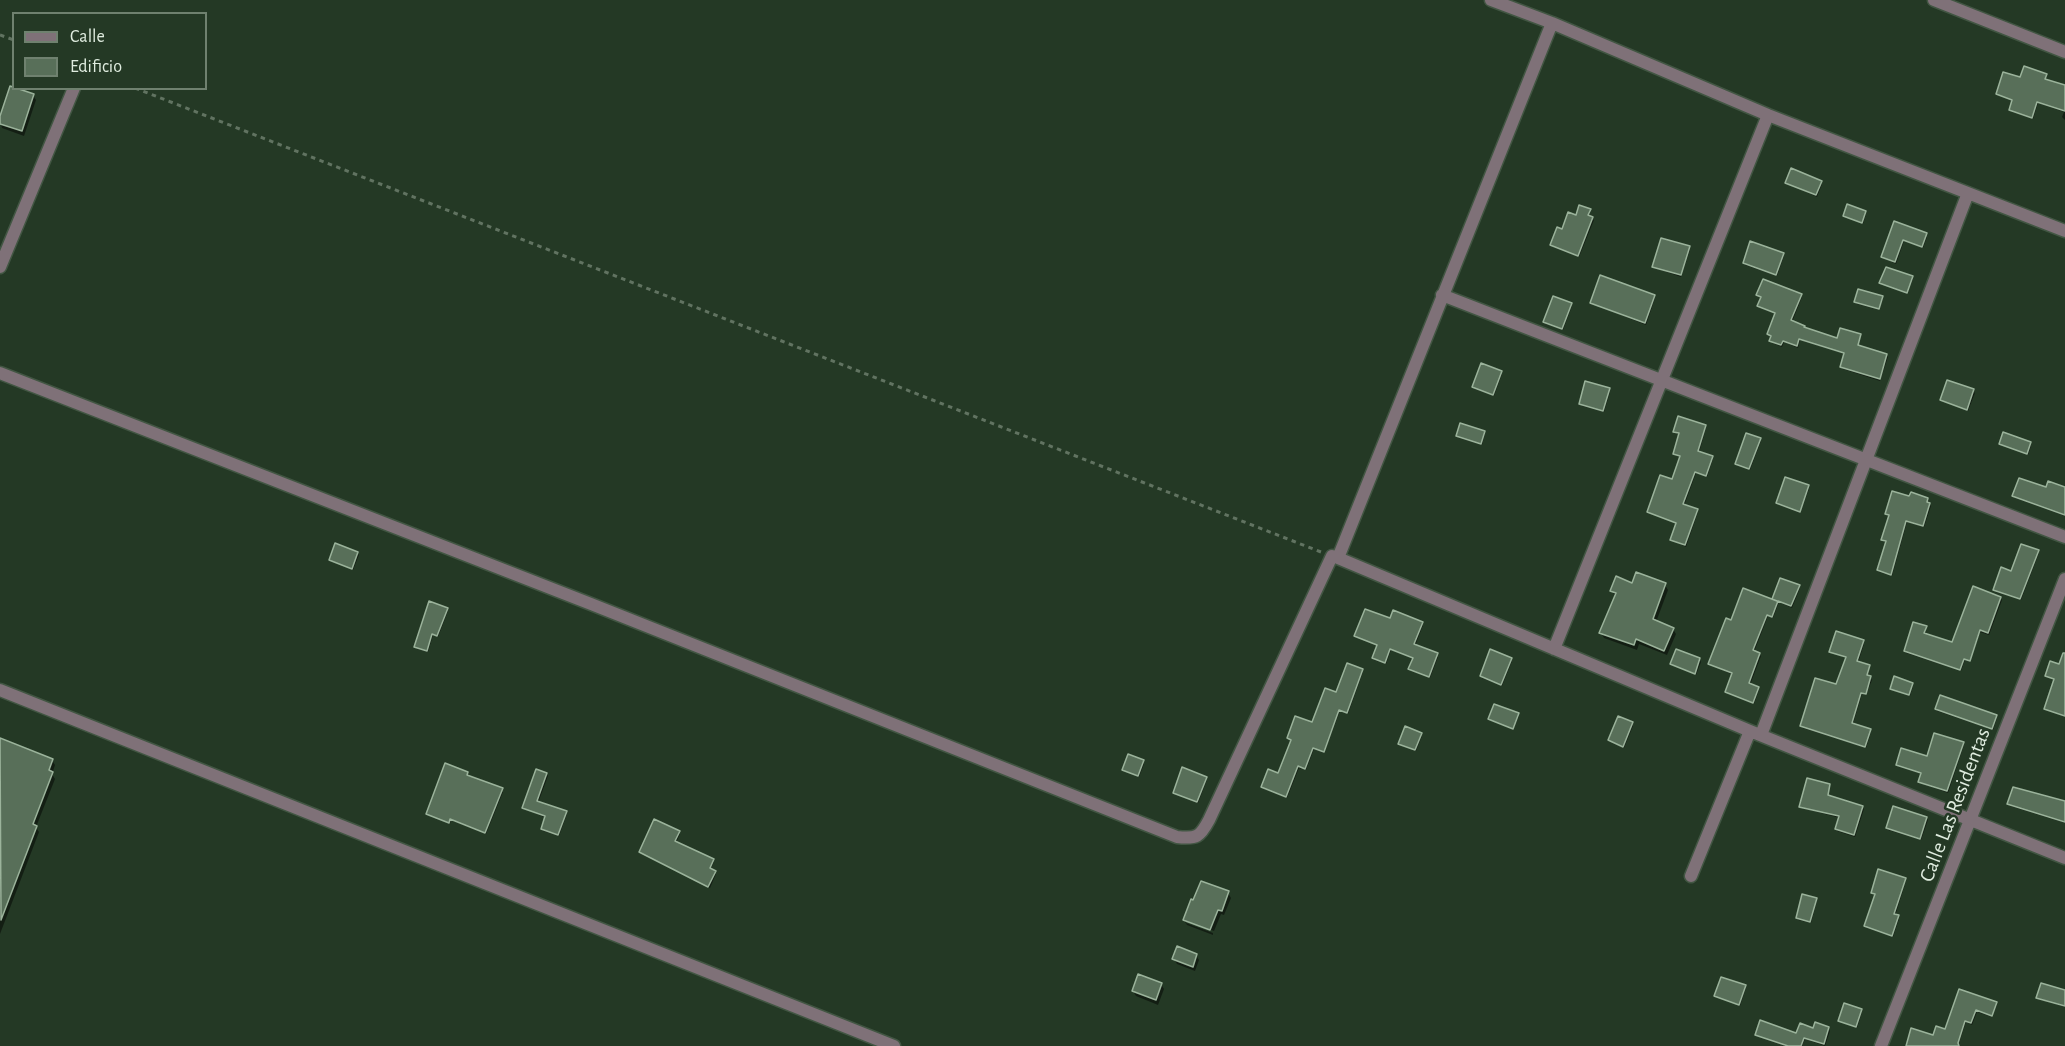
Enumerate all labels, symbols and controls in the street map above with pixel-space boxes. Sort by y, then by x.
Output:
legend [12,12,207,90]
text: Calle [70,28,105,46]
text: Edificio [70,58,122,76]
street label: Calle Las Residentas [1914,724,1996,886]

